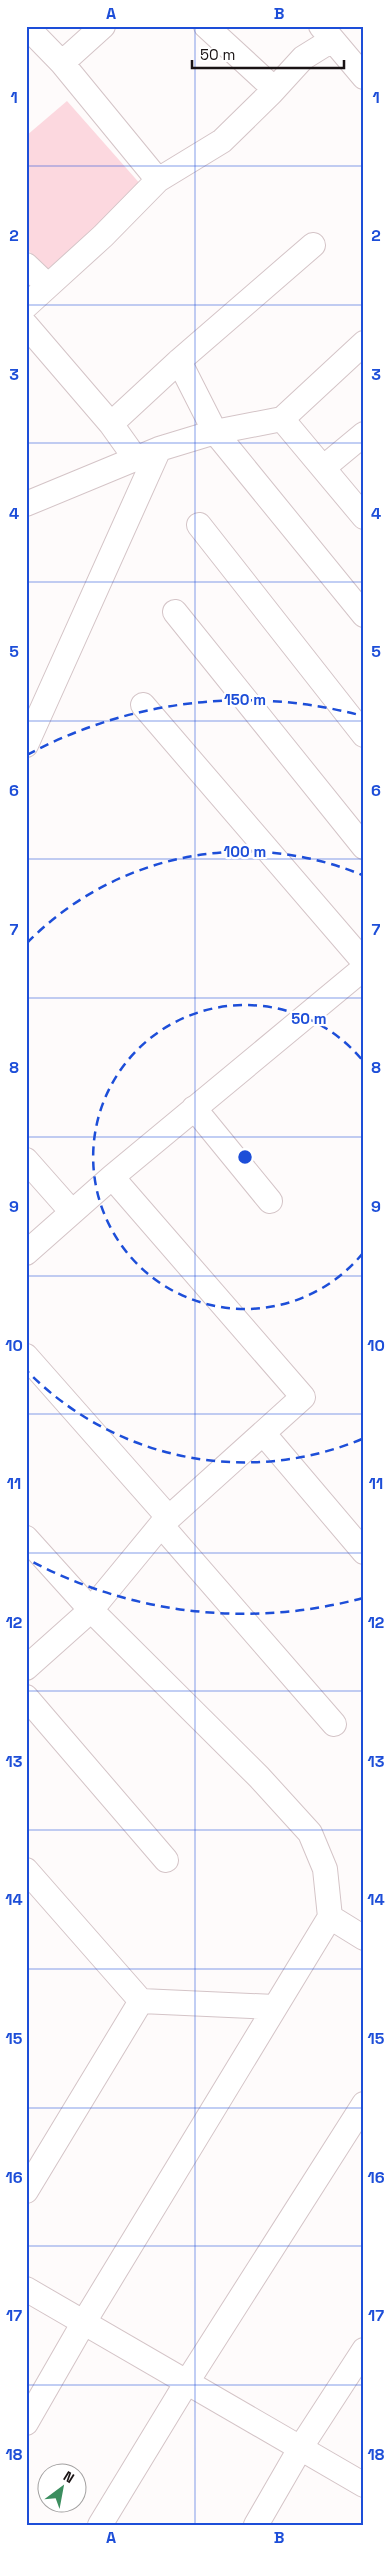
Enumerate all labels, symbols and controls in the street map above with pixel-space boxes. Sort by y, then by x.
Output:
text: A [106,3,116,24]
text: B [274,3,284,24]
scale bar [192,38,345,70]
text: 50 m [200,45,235,64]
text: 1 [10,87,18,108]
text: 1 [372,87,380,108]
text: 2 [9,225,19,246]
text: 2 [371,225,381,246]
text: 3 [9,364,19,385]
text: 3 [371,364,381,385]
text: 4 [9,503,19,524]
text: 4 [371,503,381,524]
text: 5 [9,641,19,662]
text: 5 [371,641,381,662]
text: 150 m [224,690,266,709]
text: 6 [9,780,19,801]
text: 6 [371,780,381,801]
text: 100 m [224,842,266,861]
text: 7 [10,919,19,940]
text: 7 [372,919,381,940]
text: 50 m [291,1009,327,1028]
text: 8 [9,1057,19,1078]
text: 8 [371,1057,381,1078]
centre of rings [236,1148,254,1166]
text: 9 [9,1196,19,1217]
text: 9 [371,1196,381,1217]
text: 10 [5,1335,23,1356]
text: 10 [367,1335,385,1356]
text: 11 [7,1473,21,1494]
text: 11 [369,1473,383,1494]
text: 12 [6,1612,22,1633]
text: 12 [368,1612,384,1633]
text: 13 [6,1751,23,1772]
text: 13 [368,1751,385,1772]
text: 14 [5,1889,23,1910]
text: 14 [367,1889,385,1910]
text: 15 [6,2028,23,2049]
text: 15 [368,2028,385,2049]
text: 16 [5,2167,23,2188]
text: 16 [367,2167,385,2188]
text: 17 [6,2305,22,2326]
text: 17 [368,2305,384,2326]
text: 18 [6,2444,23,2465]
text: 18 [368,2444,385,2465]
north arrow [38,2464,88,2514]
text: N [60,2467,78,2487]
text: A [106,2527,116,2548]
text: B [274,2527,284,2548]

